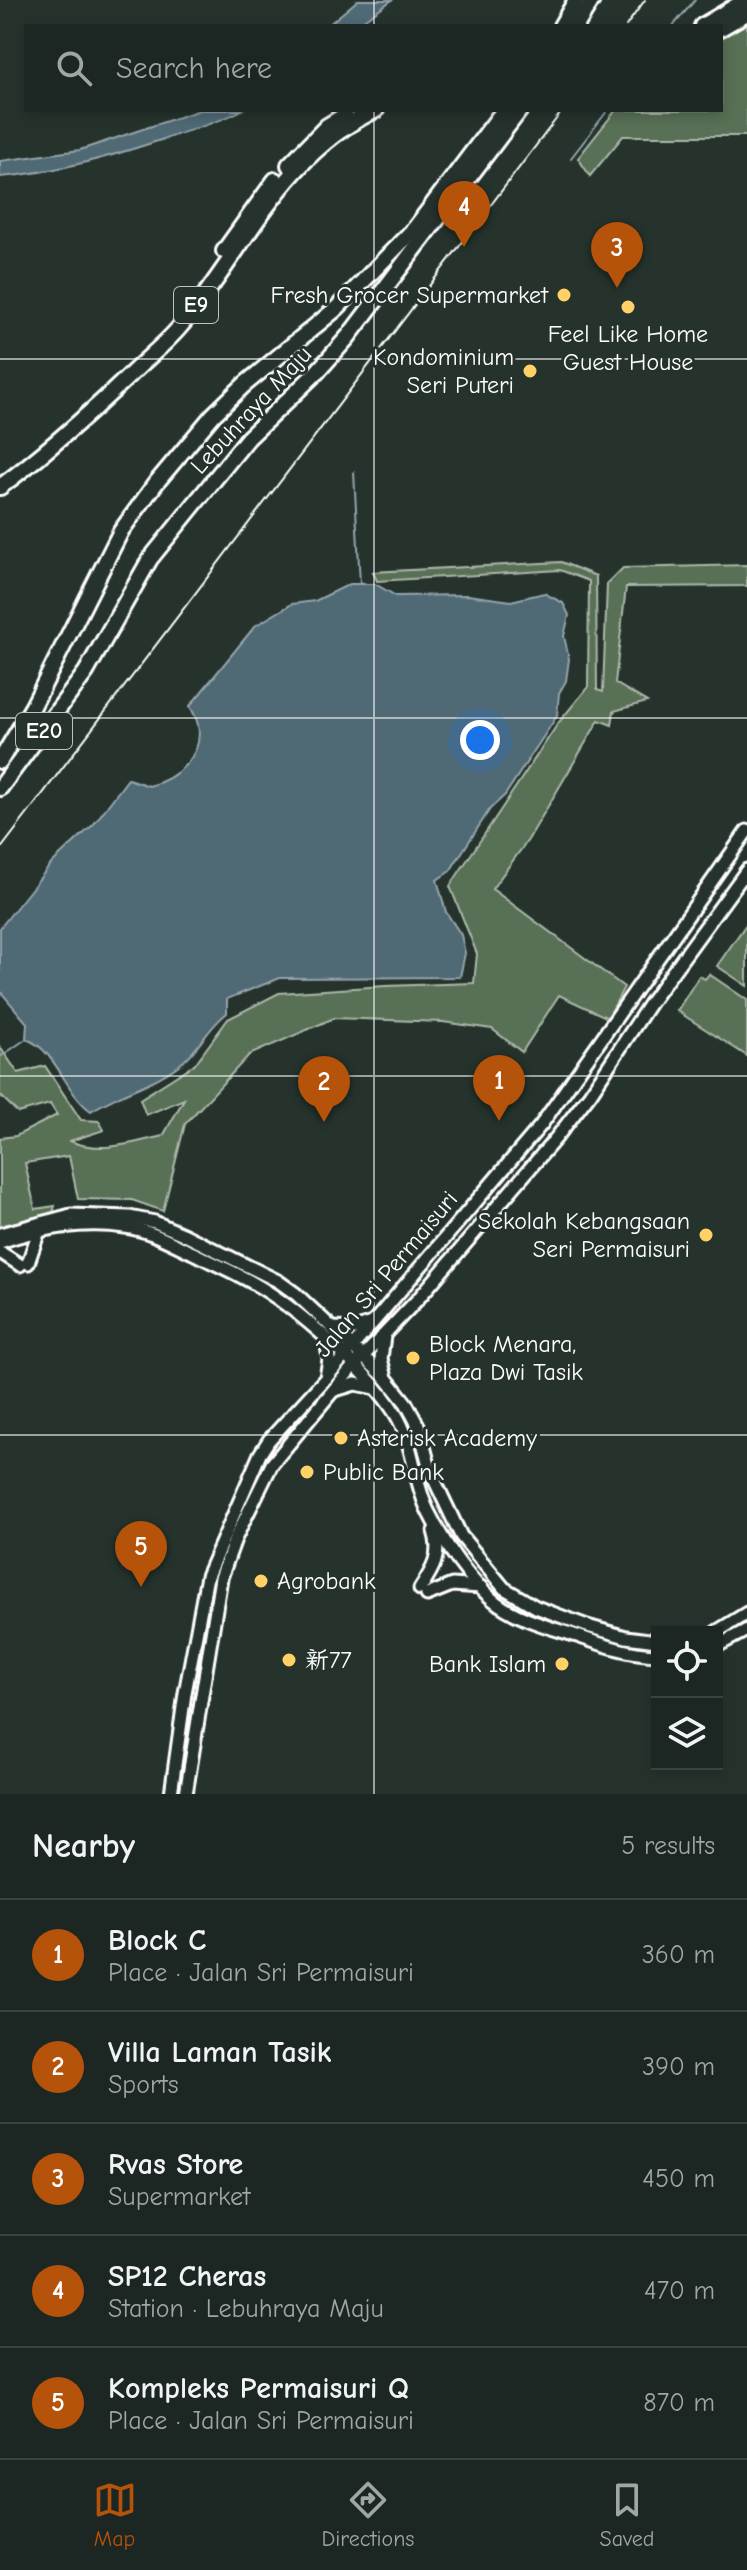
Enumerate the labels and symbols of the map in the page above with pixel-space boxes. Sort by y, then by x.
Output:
pin: 4 [438,181,490,247]
pin: 3 [591,222,643,288]
place label: Fresh Grocer Supermarket [270,281,549,309]
marker: Fresh Grocer Supermarket [555,286,573,304]
road number: E9 [174,287,218,323]
marker: Feel Like Home Guest House [619,298,637,316]
place label: Feel Like Home Guest House [548,320,708,376]
street label: Lebuhraya Maju [185,340,317,480]
place label: Kondominium Seri Puteri [373,343,514,399]
marker: Kondominium Seri Puteri [521,362,539,380]
road number: E20 [16,713,72,749]
your location [460,720,500,760]
pin: 1 [473,1055,525,1121]
pin: 2 [298,1056,350,1122]
street label: Jalan Sri Permaisuri [309,1186,463,1362]
place label: Sekolah Kebangsaan Seri Permaisuri [478,1207,690,1263]
marker: Sekolah Kebangsaan Seri Permaisuri [697,1226,715,1244]
place label: Block Menara, Plaza Dwi Tasik [429,1330,583,1386]
marker: Block Menara, Plaza Dwi Tasik [404,1349,422,1367]
place label: Asterisk Academy [357,1424,537,1452]
marker: Asterisk Academy [332,1429,350,1447]
place label: Public Bank [323,1458,444,1486]
marker: Public Bank [298,1463,316,1481]
pin: 5 [115,1521,167,1587]
place label: Agrobank [277,1567,376,1595]
marker: Agrobank [252,1572,270,1590]
place label: 新77 [305,1646,352,1674]
place label: Bank Islam [429,1650,546,1678]
marker: 新77 [280,1651,298,1669]
marker: Bank Islam [553,1655,571,1673]

